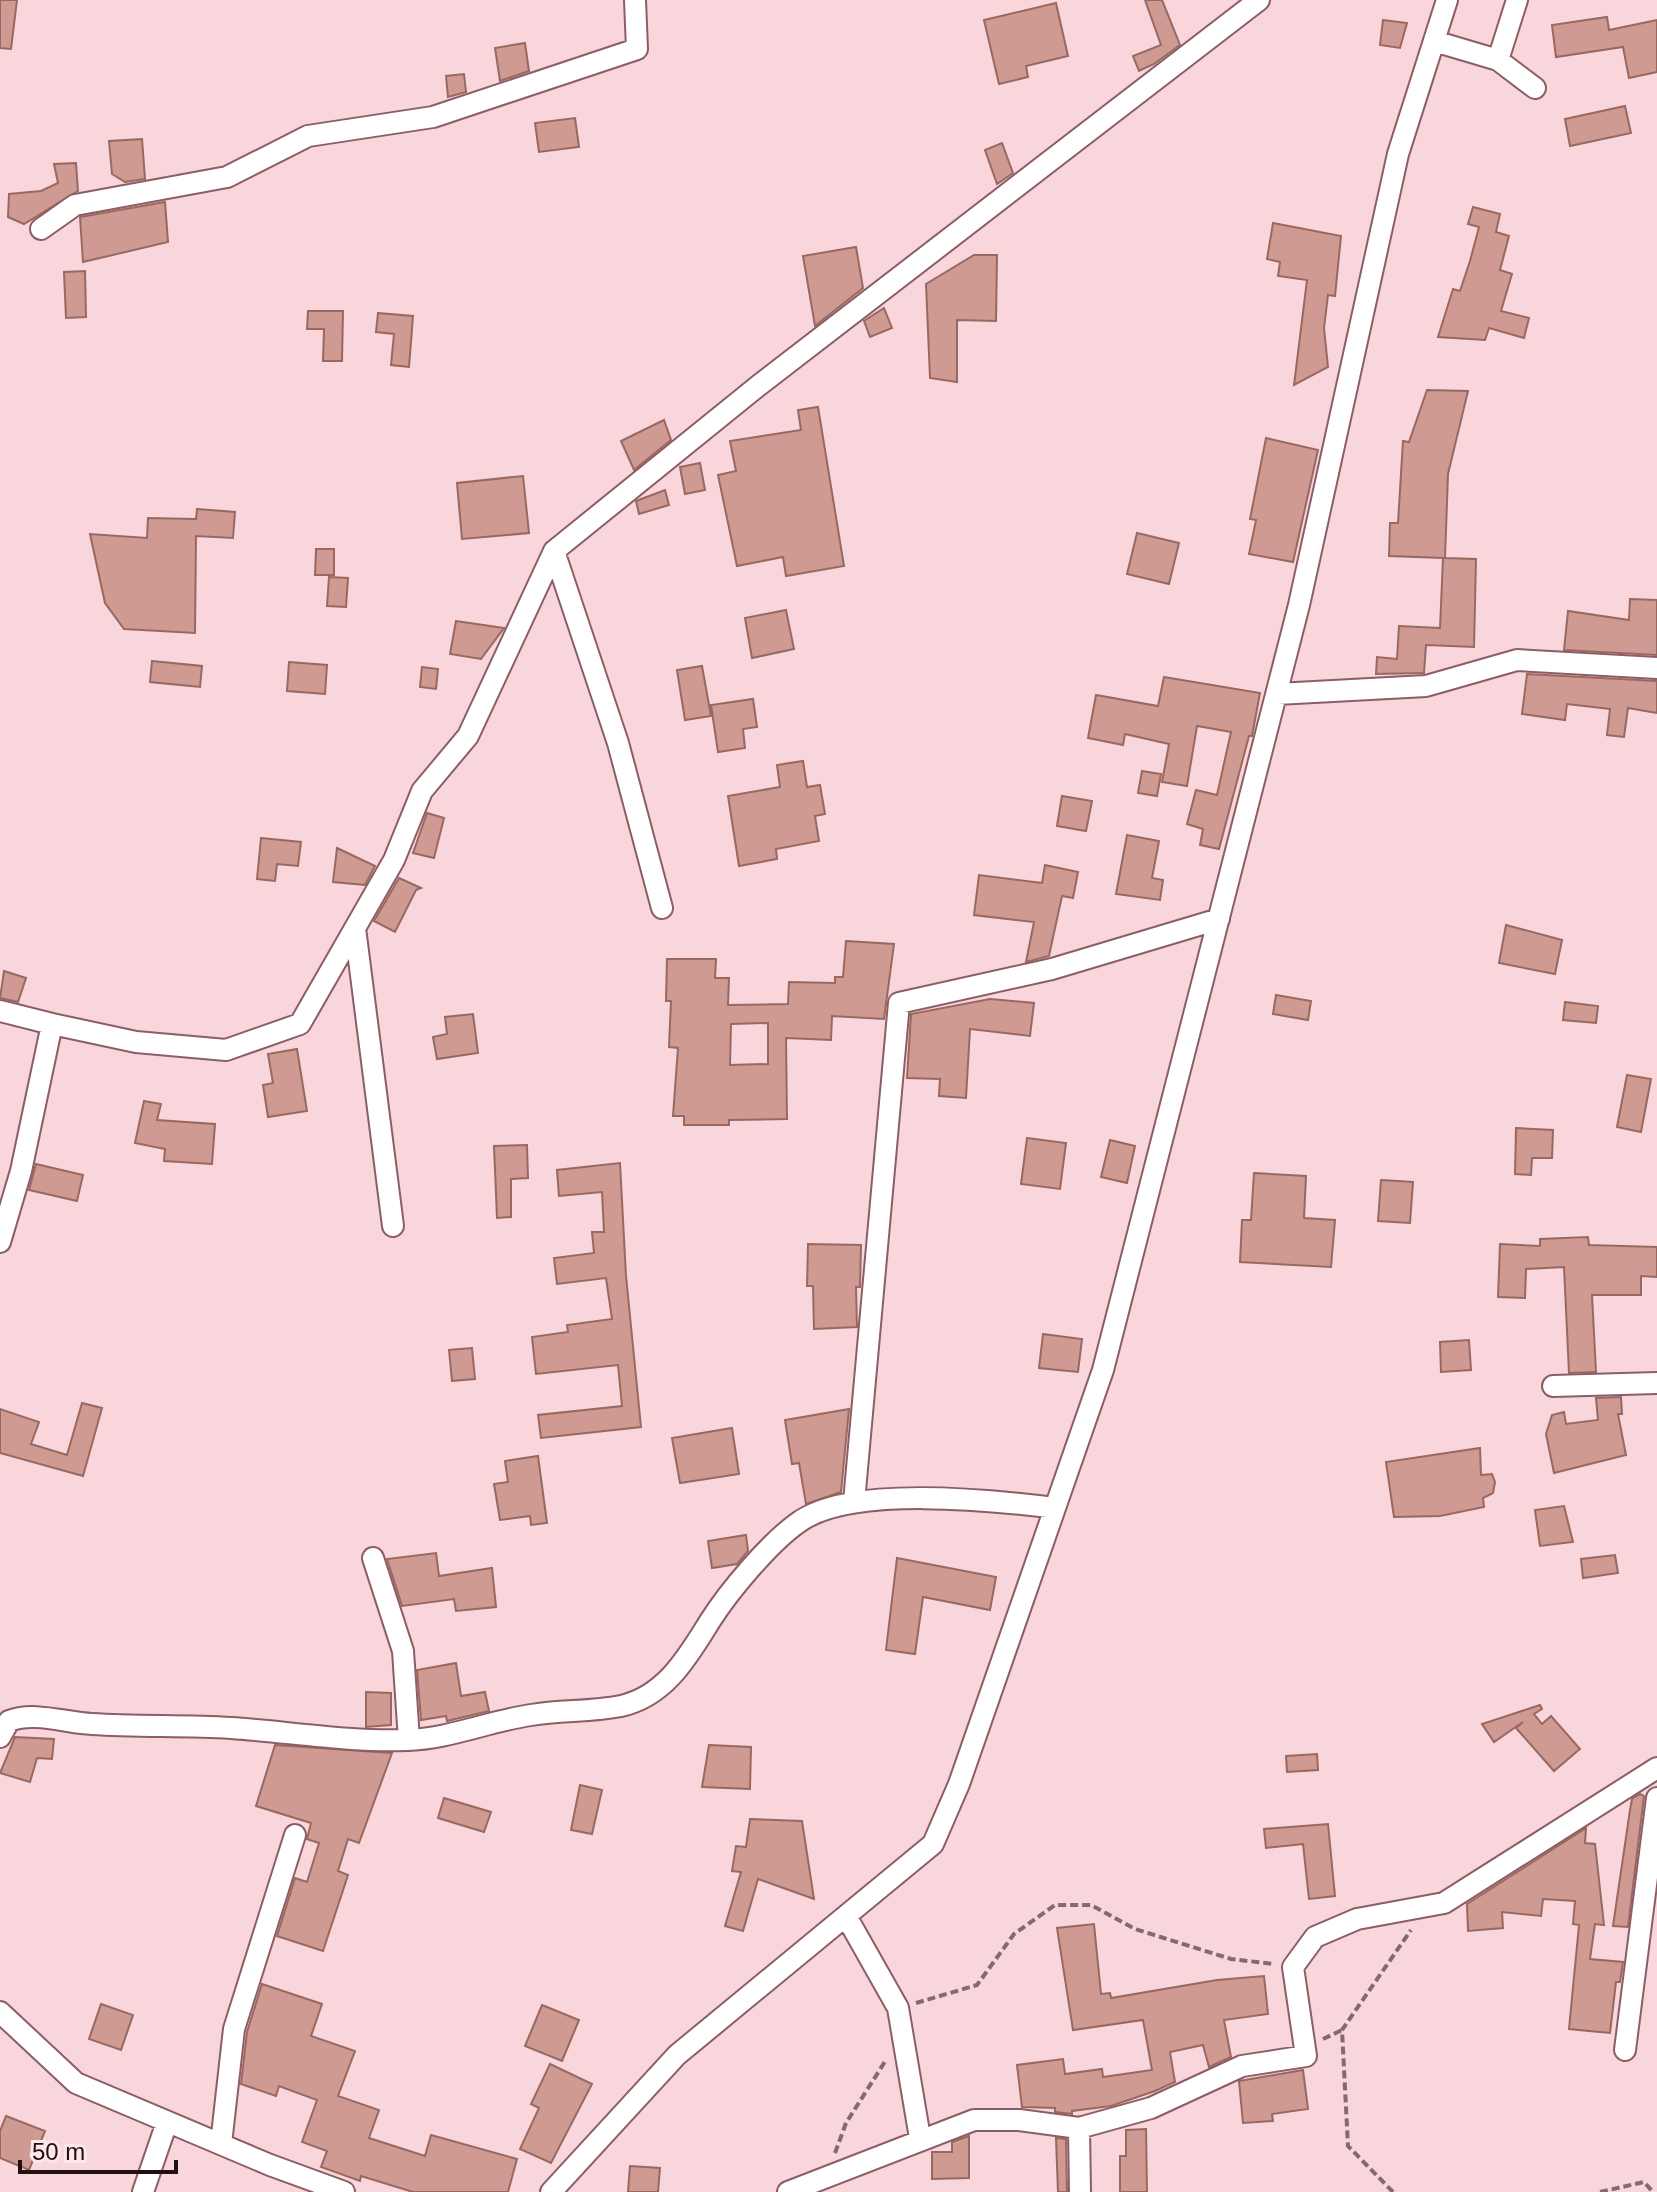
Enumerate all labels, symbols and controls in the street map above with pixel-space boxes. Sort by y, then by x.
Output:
scale bar [20,2124,176,2174]
text: 50 m [32,2138,85,2165]

